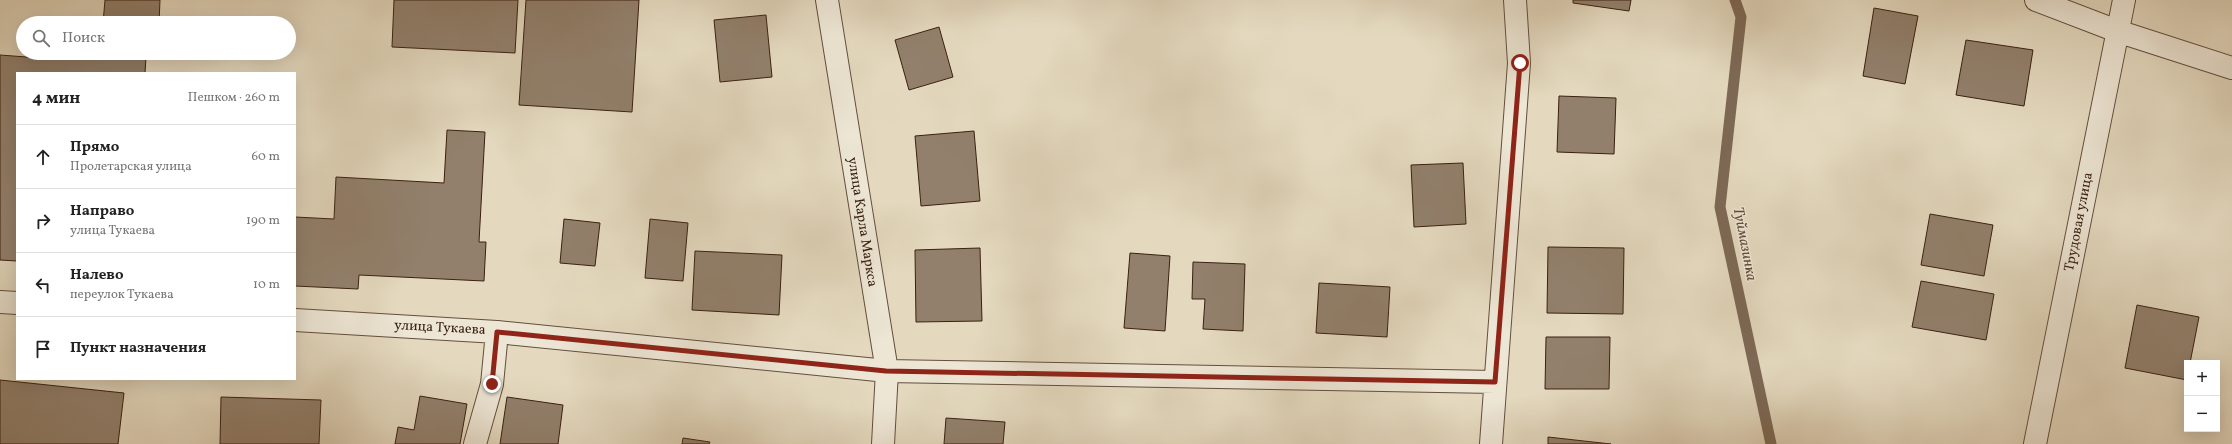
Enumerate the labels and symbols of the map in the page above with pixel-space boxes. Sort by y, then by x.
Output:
route start [1511,54,1529,72]
street label: улица Карла Маркса [842,156,882,288]
street label: Трудовая улица [2060,171,2098,273]
water label: Туймазинка [1727,205,1761,283]
street label: улица Тукаева [394,316,486,340]
route end [483,375,501,393]

